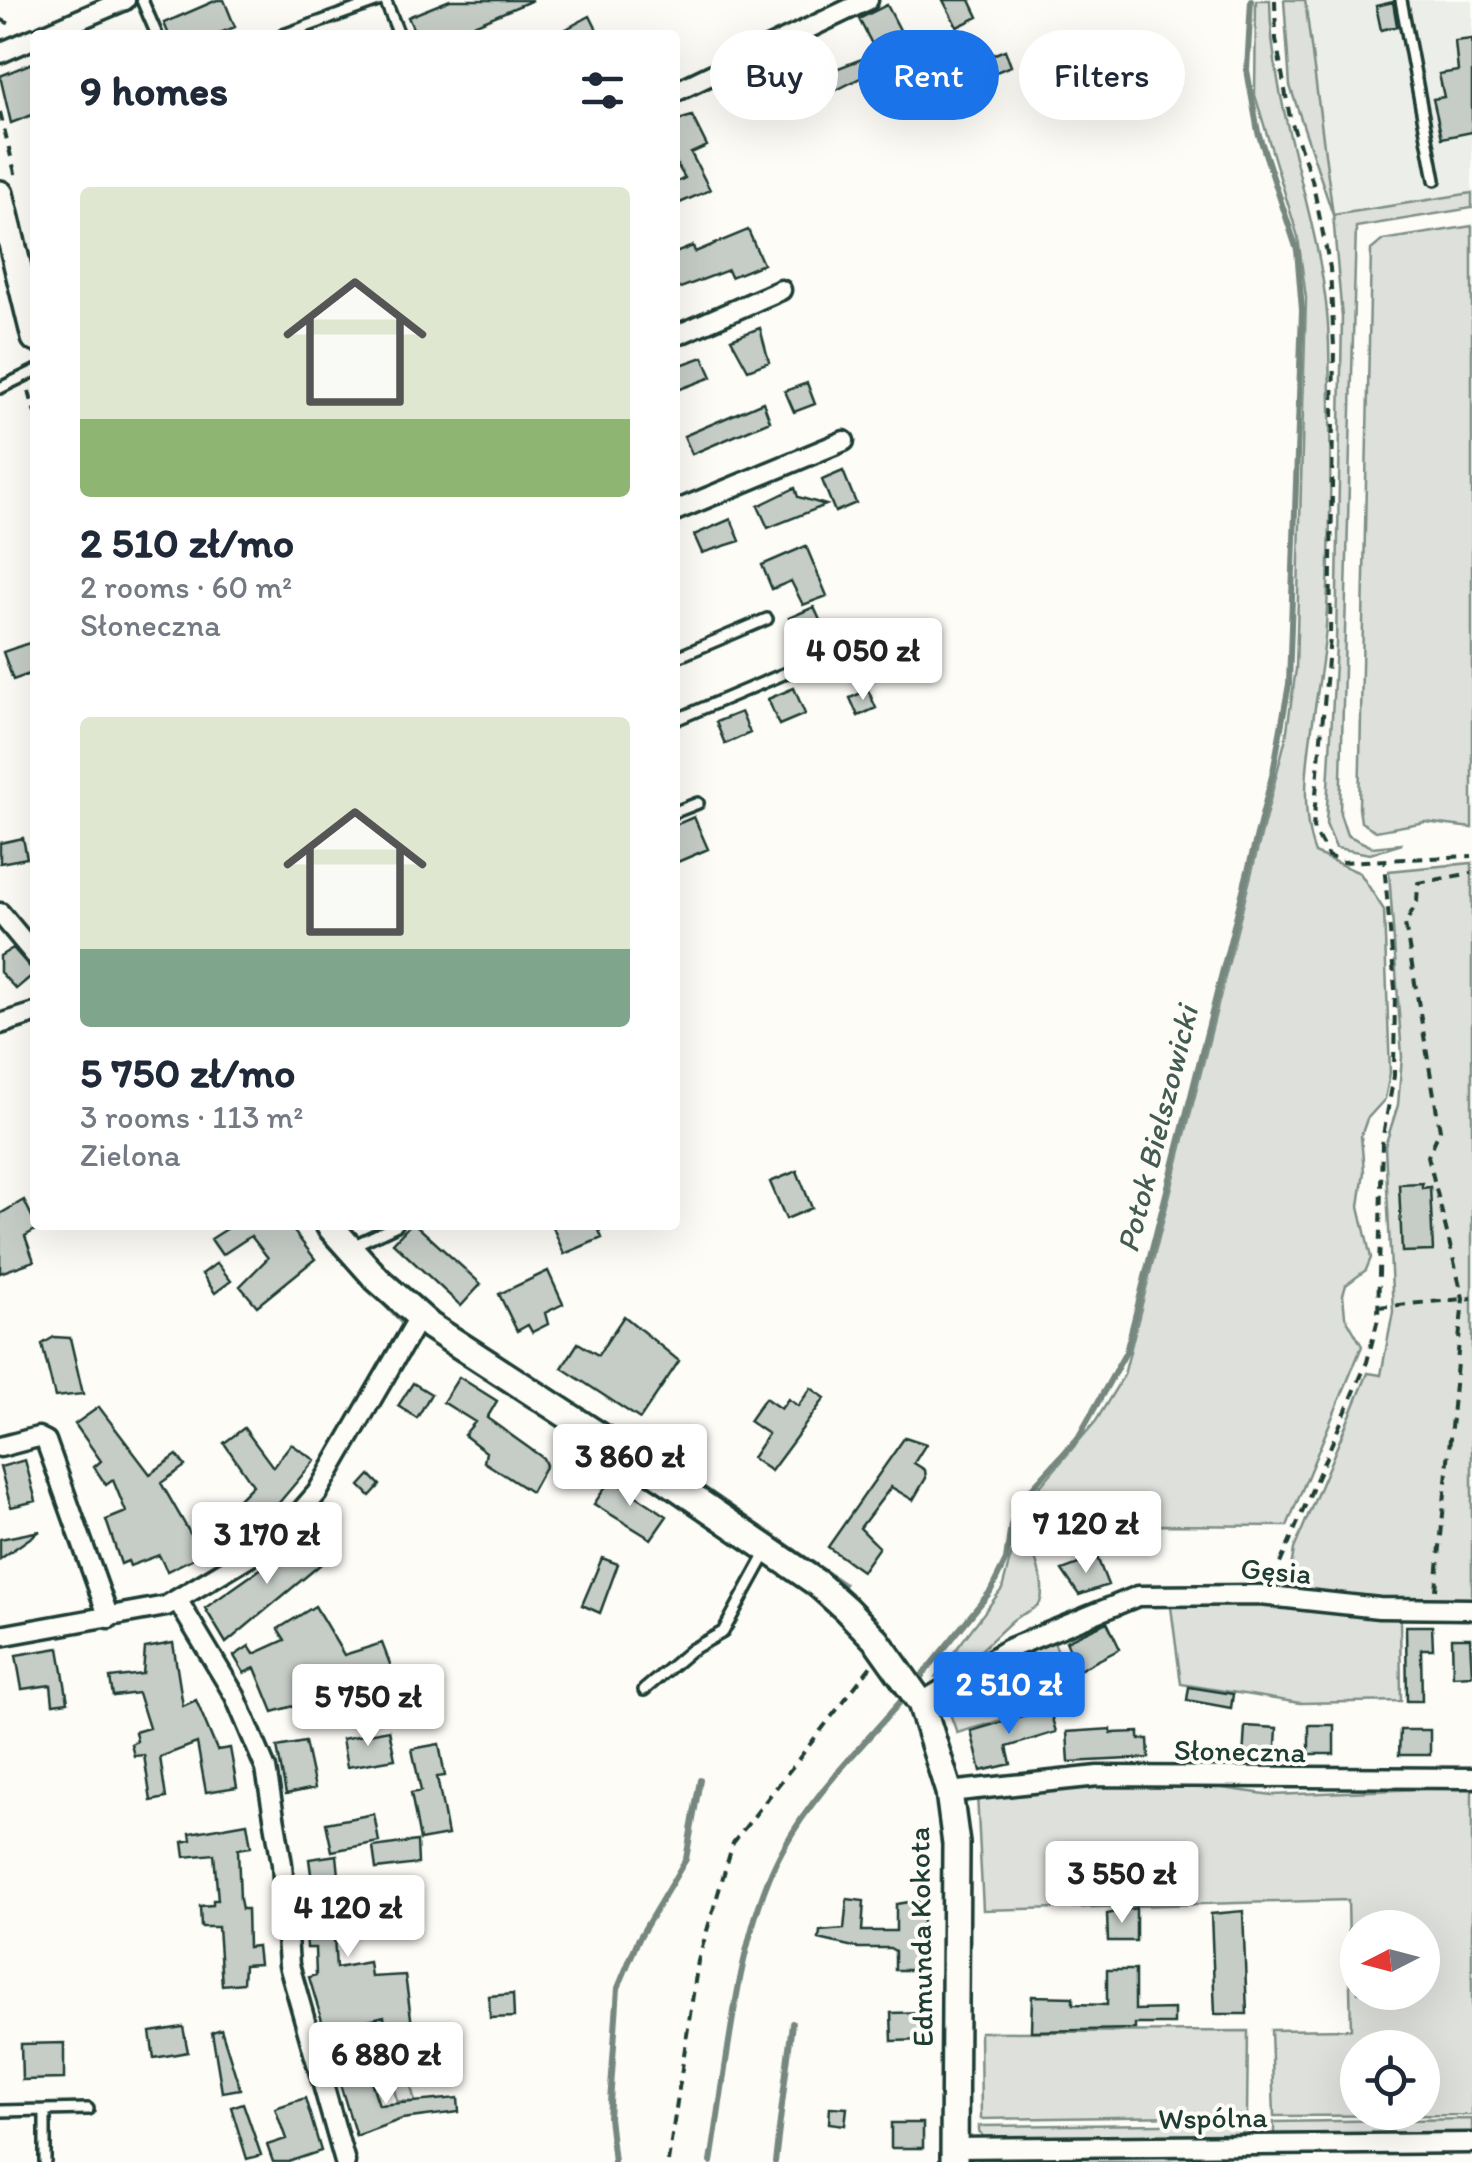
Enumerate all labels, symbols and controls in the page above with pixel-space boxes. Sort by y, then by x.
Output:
chip: Buy [710,30,838,120]
chip: Rent [858,30,999,120]
chip: Filters [1019,30,1185,120]
icon: filters [575,63,630,118]
text: 9 homes [80,65,228,116]
icon: home [265,252,445,432]
text: 2 510 zł/mo [80,517,294,568]
text: 2 rooms · 60 m² [80,568,292,606]
text: Słoneczna [80,606,221,644]
pin: 4 050 zł [760,618,966,703]
text: 4 050 zł [806,631,920,669]
icon: home [265,782,445,962]
water label: Potok Bielszowicki [1108,999,1207,1256]
text: 5 750 zł/mo [80,1047,296,1098]
text: 3 rooms · 113 m² [80,1098,303,1136]
text: Zielona [80,1136,181,1174]
pin: 3 860 zł [527,1424,733,1509]
text: 3 860 zł [575,1437,685,1475]
pin: 7 120 zł [983,1491,1189,1576]
pin: 3 170 zł [164,1502,370,1587]
text: 7 120 zł [1033,1504,1139,1542]
text: 3 170 zł [214,1515,320,1553]
street label: Gęsia [1239,1549,1313,1592]
pin: 2 510 zł [906,1652,1112,1737]
pin: 5 750 zł [265,1664,471,1749]
text: 2 510 zł [956,1665,1062,1703]
text: 5 750 zł [314,1677,422,1715]
street label: Słoneczna [1174,1731,1307,1770]
street label: Edmunda Kokota [900,1826,941,2047]
pin: 3 550 zł [1019,1841,1225,1926]
text: 3 550 zł [1067,1854,1177,1892]
pin: 4 120 zł [245,1875,451,1960]
text: 4 120 zł [293,1888,403,1926]
north arrow [1340,1910,1440,2010]
map controls [1340,1910,1440,2130]
pin: 6 880 zł [283,2022,489,2107]
button: locate [1340,2030,1440,2130]
text: 6 880 zł [331,2035,441,2073]
street label: Wspólna [1158,2098,1269,2137]

